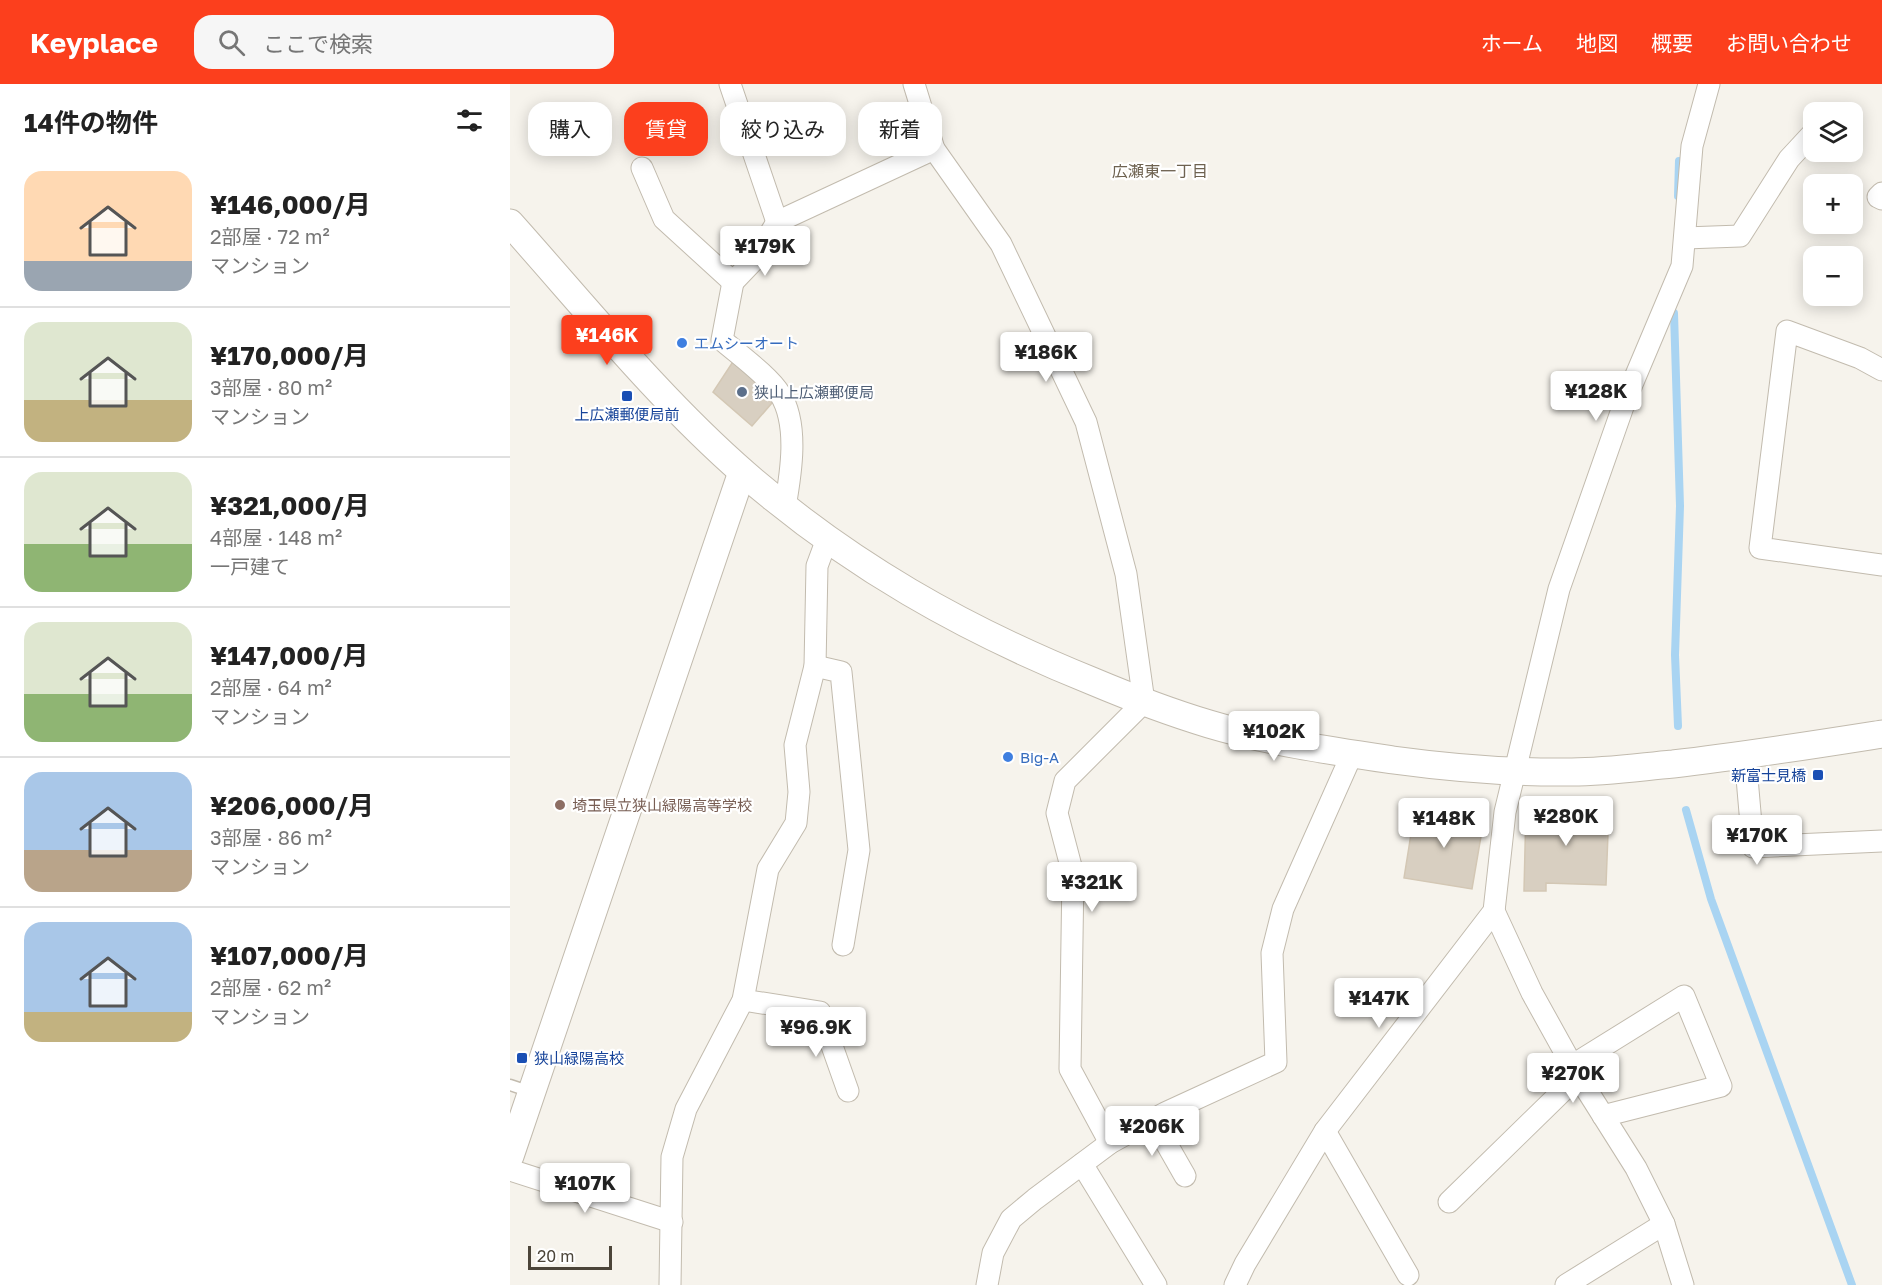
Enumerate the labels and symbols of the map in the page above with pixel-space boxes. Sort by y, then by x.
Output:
district label: 広瀬東一丁目 [1112,161,1208,181]
pin: ¥179K [723,226,807,277]
pin: ¥146K [565,315,649,366]
pin: ¥186K [1004,332,1088,383]
place label: エムシーオート [694,334,799,352]
marker: エムシーオート [675,336,689,350]
pin: ¥128K [1554,371,1638,422]
place label: 狭山上広瀬郵便局 [754,383,874,401]
marker: 狭山上広瀬郵便局 [735,385,749,399]
marker: 上広瀬郵便局前 [620,389,634,403]
place label: 上広瀬郵便局前 [574,405,680,423]
pin: ¥102K [1232,711,1316,762]
place label: Big-A [1020,748,1059,766]
marker: Big-A [1001,750,1015,764]
place label: 新富士見橋 [1731,766,1806,784]
marker: 新富士見橋 [1811,768,1825,782]
place label: 埼玉県立狭山緑陽高等学校 [572,796,752,814]
pin: ¥280K [1524,796,1608,847]
marker: 埼玉県立狭山緑陽高等学校 [553,798,567,812]
pin: ¥148K [1402,798,1486,849]
pin: ¥170K [1715,815,1799,866]
pin: ¥321K [1050,862,1134,913]
pin: ¥147K [1337,978,1421,1029]
pin: ¥96.9K [767,1007,865,1058]
place label: 狭山緑陽高校 [534,1049,624,1067]
marker: 狭山緑陽高校 [515,1051,529,1065]
pin: ¥270K [1531,1053,1615,1104]
pin: ¥206K [1110,1106,1194,1157]
pin: ¥107K [543,1163,627,1214]
scale bar [528,1243,612,1270]

